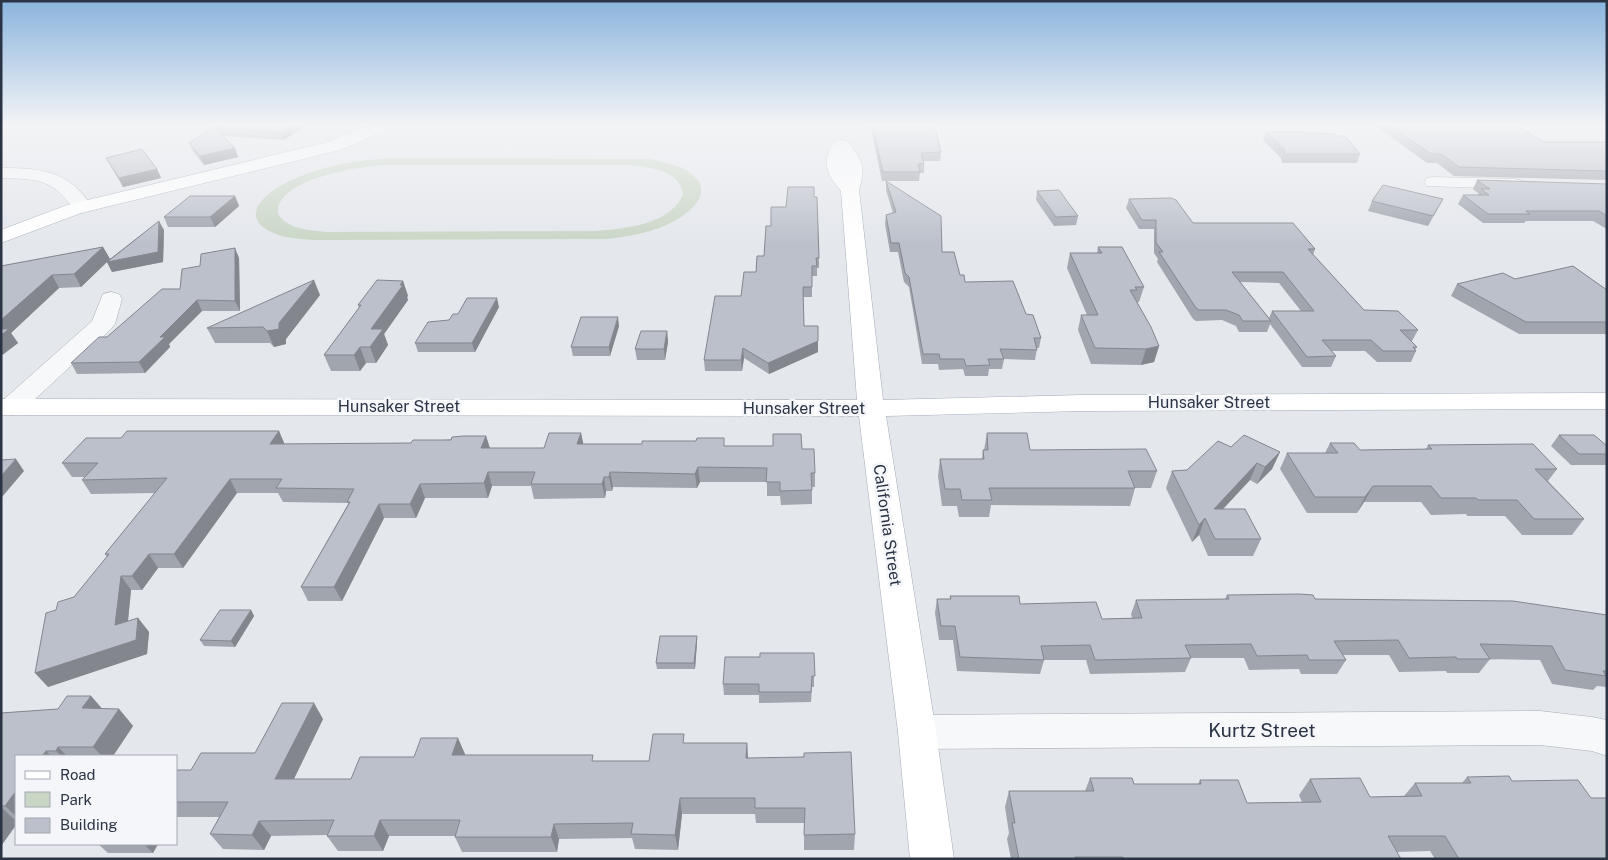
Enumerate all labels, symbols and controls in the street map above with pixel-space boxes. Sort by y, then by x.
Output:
street label: Hunsaker Street [1148,393,1270,412]
street label: Hunsaker Street [338,397,460,416]
street label: Hunsaker Street [743,399,865,418]
street label: California Street [870,463,905,587]
street label: Kurtz Street [1208,719,1316,741]
legend [15,755,178,845]
text: Road [60,766,96,783]
text: Park [60,791,92,808]
text: Building [60,816,118,833]

